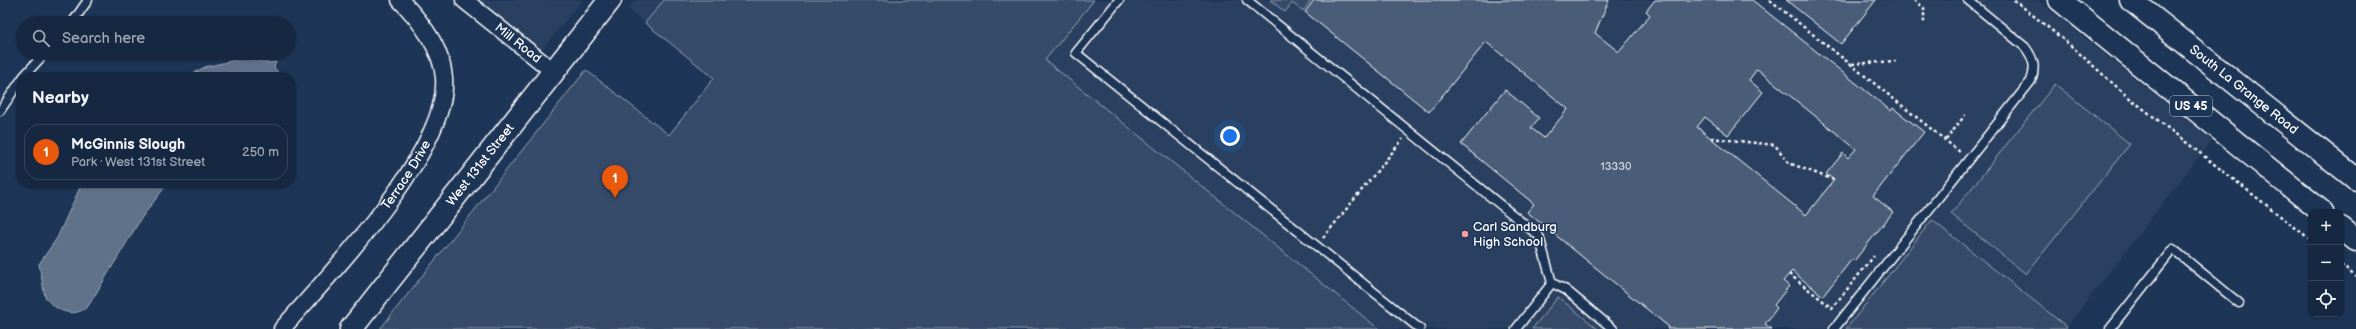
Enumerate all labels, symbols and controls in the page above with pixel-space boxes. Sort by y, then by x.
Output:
search box [16,16,296,60]
street label: Mill Road [491,20,544,66]
icon: search [30,27,52,49]
text: Search here [62,29,145,48]
street label: South La Grange Road [2186,42,2301,138]
text: Nearby [32,88,89,108]
road number: US 45 [2170,96,2212,116]
street label: West 131st Street [443,120,518,209]
your location [1220,126,1240,146]
text: McGinnis Slough [71,135,185,154]
street label: Terrace Drive [378,137,434,213]
text: 1 [43,144,49,160]
text: 250 m [242,144,279,160]
text: Park · West 131st Street [71,154,205,170]
house number: 13330 [1600,160,1632,173]
pin: 1 [602,165,628,198]
map controls [2308,209,2344,317]
button: + [2308,209,2344,245]
place label: Carl Sandburg High School [1473,219,1557,250]
marker: Carl Sandburg High School [1460,229,1470,239]
button: − [2308,245,2344,281]
button: locate [2308,281,2344,317]

